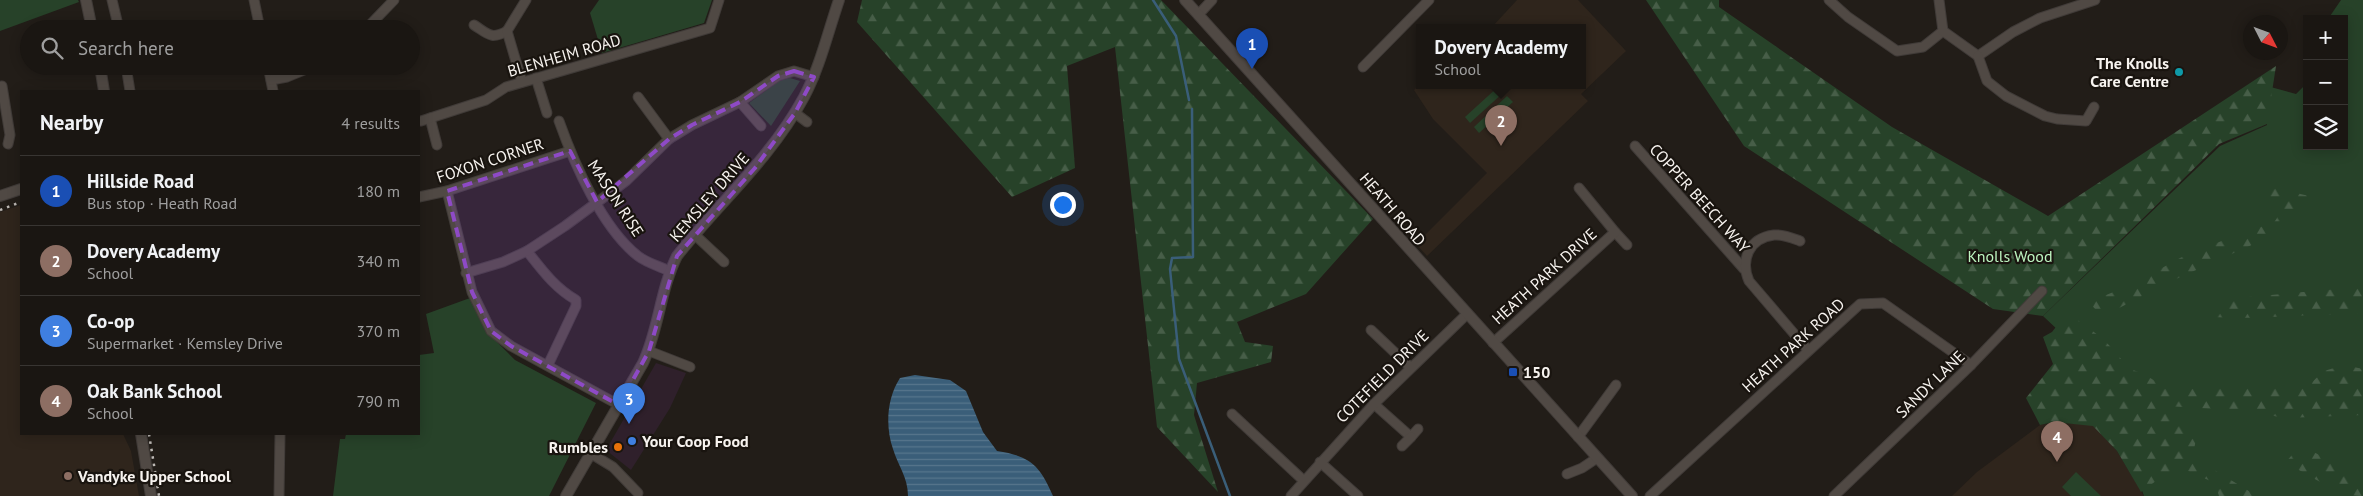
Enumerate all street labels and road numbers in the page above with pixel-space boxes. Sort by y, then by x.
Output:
street label: BLENHEIM ROAD [505,29,623,81]
street label: FOXON CORNER [434,133,546,187]
street label: COPPER BEECH WAY [1646,139,1754,257]
street label: KEMSLEY DRIVE [665,148,753,246]
street label: MASON RISE [584,156,648,240]
street label: HEATH ROAD [1356,168,1430,250]
street label: HEATH PARK DRIVE [1487,224,1601,328]
street label: HEATH PARK ROAD [1738,294,1848,396]
street label: COTEFIELD DRIVE [1331,325,1433,427]
street label: SANDY LANE [1891,346,1969,422]

